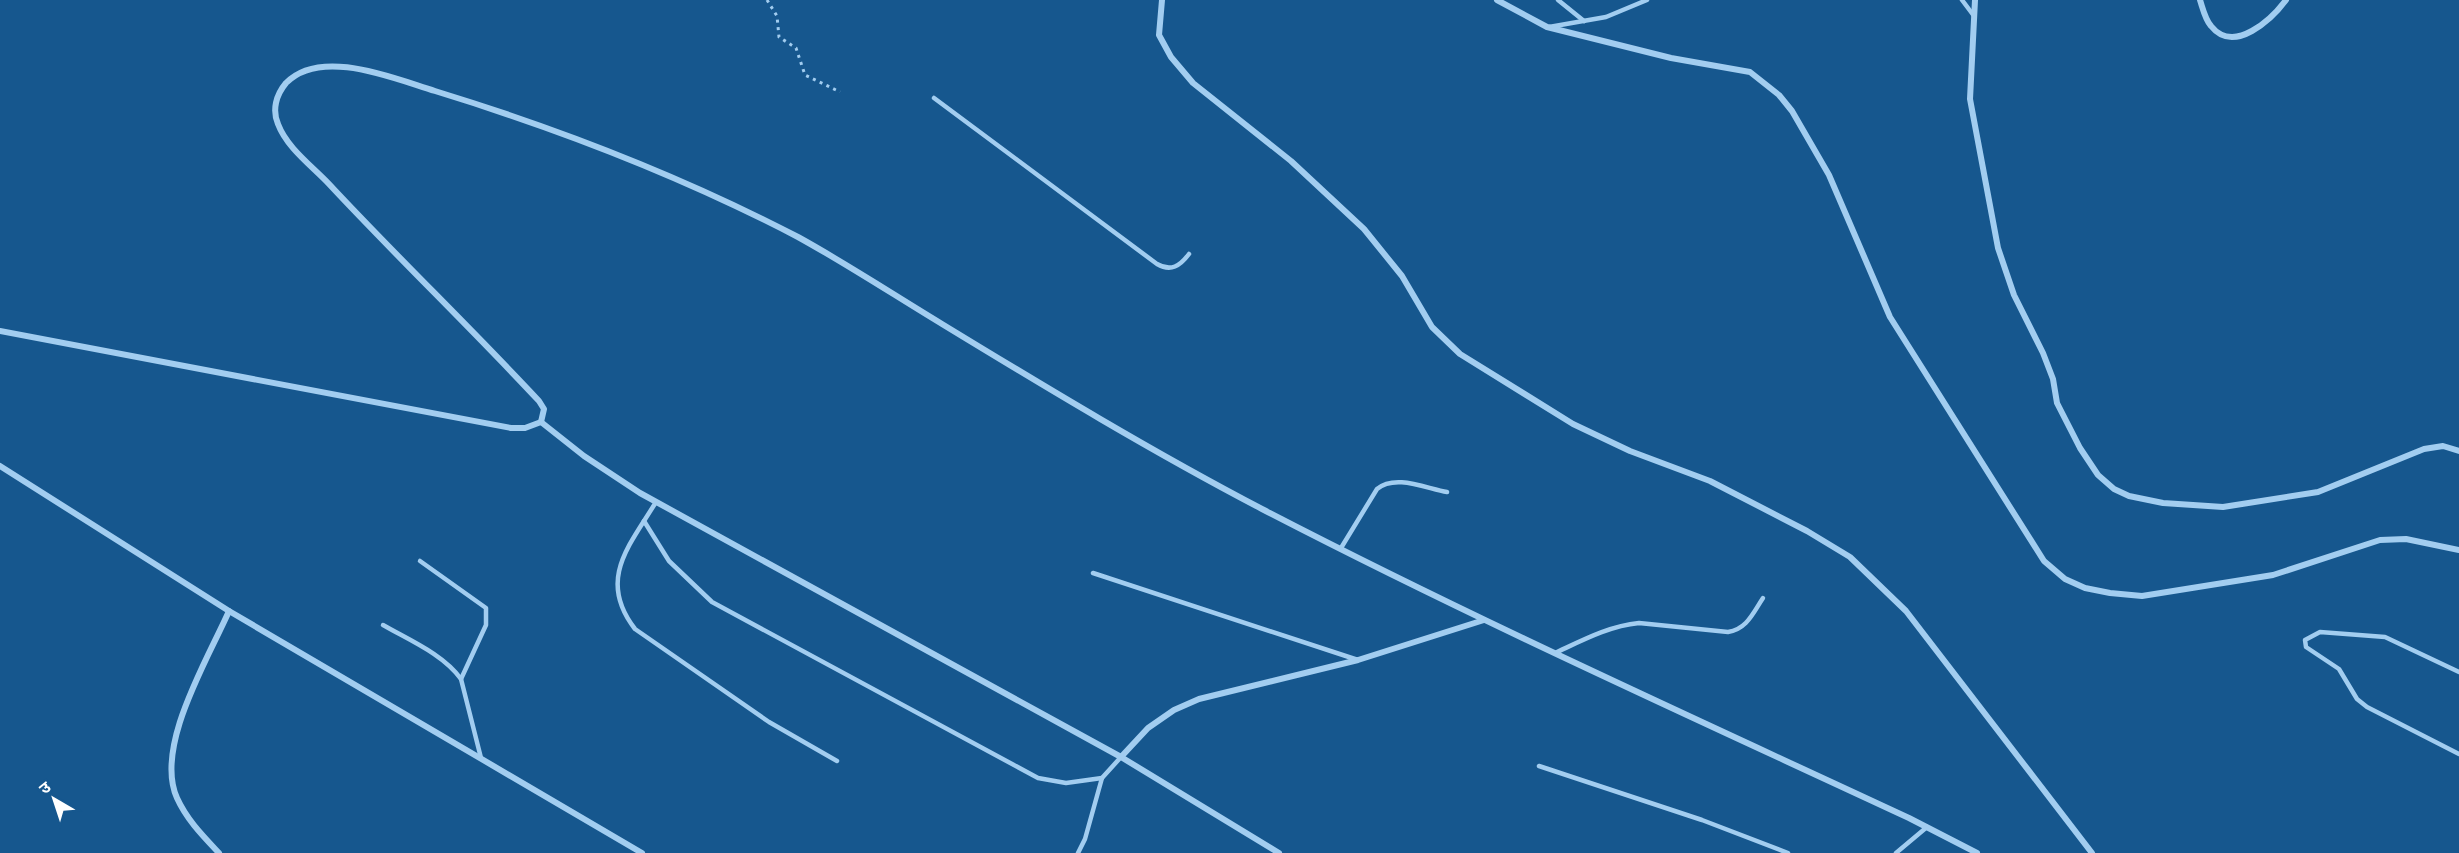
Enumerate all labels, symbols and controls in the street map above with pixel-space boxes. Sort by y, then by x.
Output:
north arrow [24,769,84,829]
text: उ [33,775,56,800]

